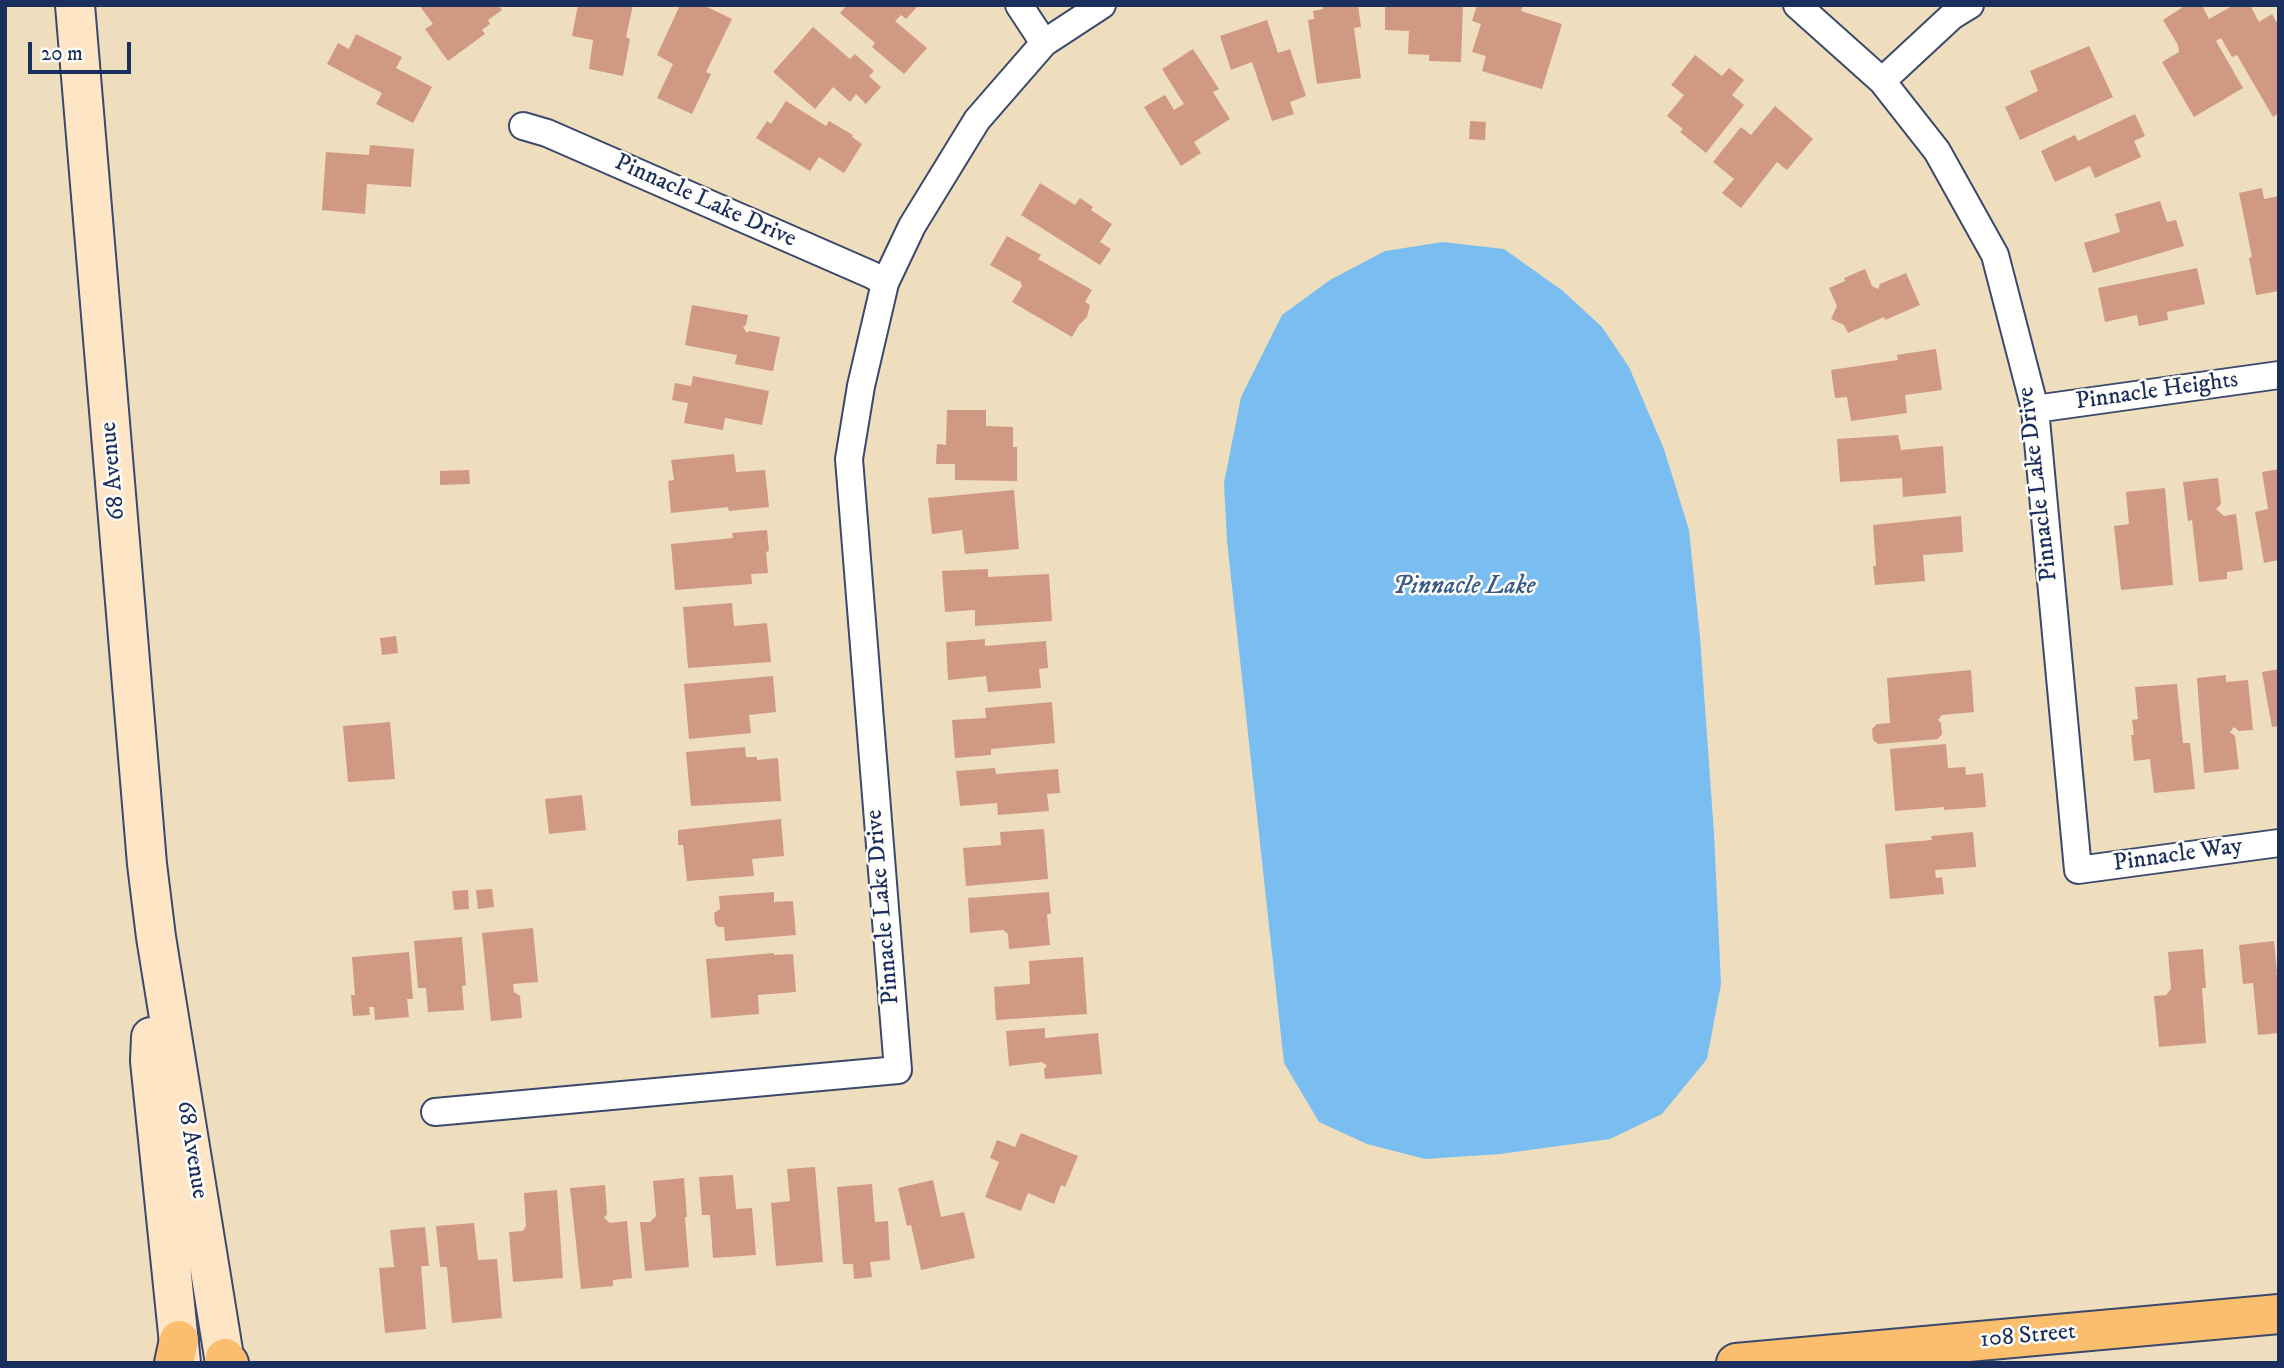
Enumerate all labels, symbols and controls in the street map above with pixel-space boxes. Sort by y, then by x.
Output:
scale bar [32,28,135,72]
text: 20 m [41,41,83,67]
street label: Pinnacle Lake Drive [610,149,800,255]
street label: Pinnacle Heights [2074,366,2240,418]
street label: Pinnacle Lake Drive [2013,385,2065,583]
street label: 68 Avenue [95,421,133,521]
water label: Pinnacle Lake [1393,572,1535,604]
street label: Pinnacle Lake Drive [861,808,907,1006]
street label: Pinnacle Way [2112,833,2244,879]
street label: 68 Avenue [169,1099,213,1201]
street label: 108 Street [1979,1318,2077,1356]

